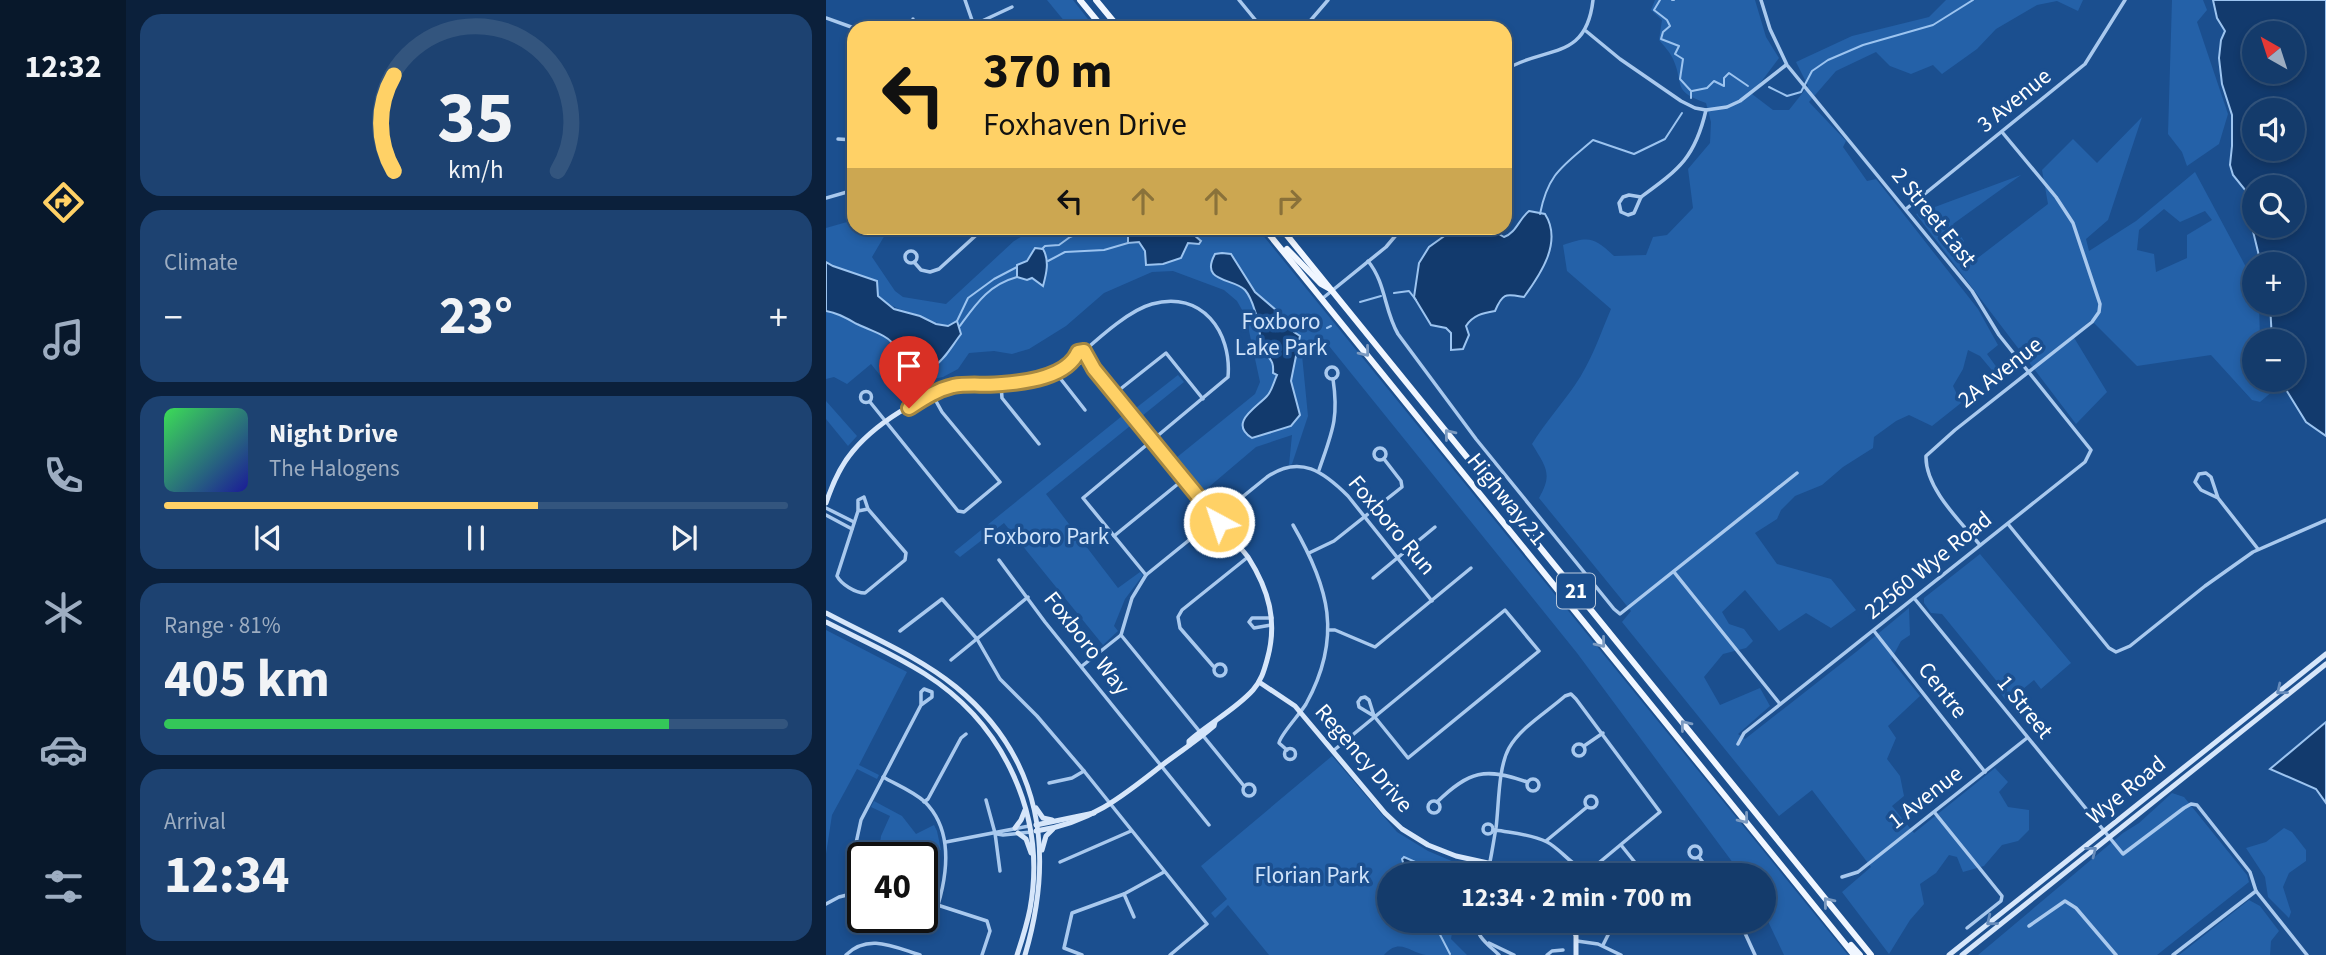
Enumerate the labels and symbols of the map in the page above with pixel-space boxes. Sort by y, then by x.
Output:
north arrow [2242,21,2305,84]
street label: 3 Avenue [1970,60,2058,140]
street label: 2 Street East [1884,160,1984,274]
park label: Foxboro Lake Park [1235,305,1328,364]
street label: 2A Avenue [1951,328,2049,416]
pin [879,336,939,408]
one-way arrow [1357,344,1370,356]
one-way arrow [1445,430,1457,443]
street label: Highway 21 [1459,446,1555,552]
street label: Foxboro Run [1340,468,1444,582]
position arrow [1182,485,1256,559]
street label: 22560 Wye Road [1857,503,1999,627]
park label: Foxboro Park [983,520,1110,553]
road number: 21 [1557,574,1595,608]
street label: Foxboro Way [1036,584,1138,702]
one-way arrow [1593,634,1605,647]
street label: Centre [1910,655,1976,725]
street label: 1 Street [1989,668,2061,746]
one-way arrow [2276,681,2288,694]
street label: Regency Drive [1307,696,1421,820]
one-way arrow [1681,721,1693,734]
street label: Wye Road [2079,748,2173,832]
street label: 1 Avenue [1881,757,1969,837]
one-way arrow [1736,811,1748,824]
speed limit sign: 40 [847,842,938,933]
one-way arrow [2083,847,2096,859]
park label: Florian Park [1254,859,1370,892]
one-way arrow [1824,897,1836,910]
one-way arrow [1986,913,1998,926]

